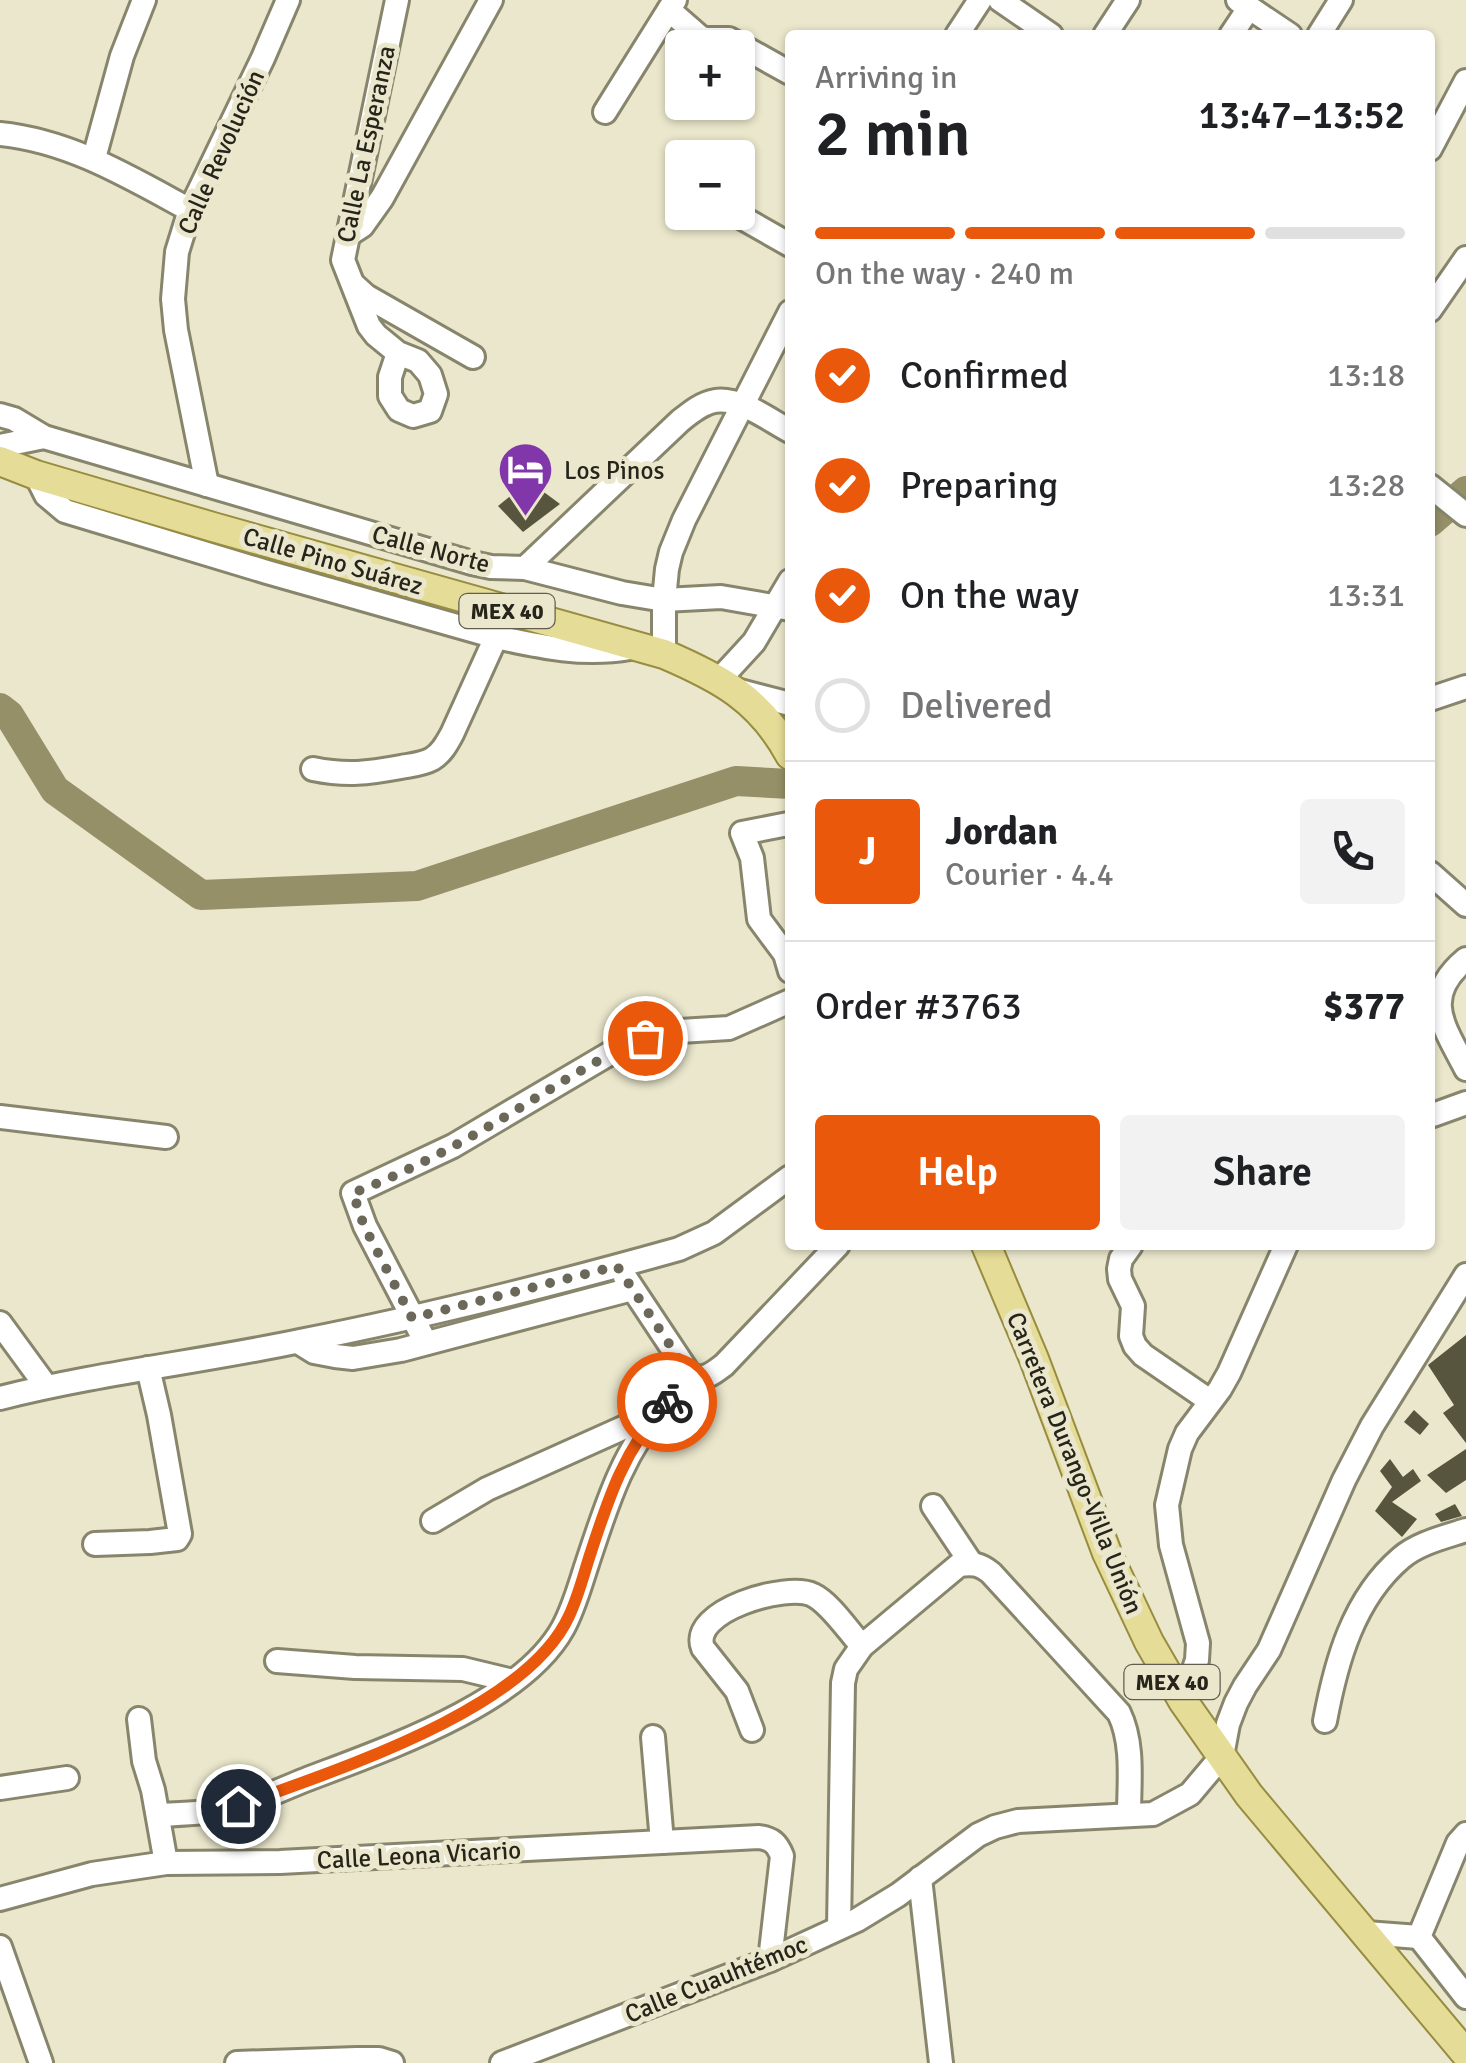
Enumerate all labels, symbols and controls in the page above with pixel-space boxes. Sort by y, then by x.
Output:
map controls [665,30,755,230]
button: + [665,30,755,120]
street label: Calle La Esperanza [330,43,402,245]
text: Arriving in [815,58,957,97]
street label: Calle Revolución [171,65,271,239]
text: 13:47–13:52 [1199,92,1405,139]
text: 2 min [815,94,971,174]
button: − [665,140,755,230]
text: On the way · 240 m [815,254,1074,293]
icon: check [815,348,870,403]
text: Confirmed [900,352,1069,399]
text: 13:18 [1327,356,1405,395]
hotel icon: Los Pinos [495,440,555,519]
place label: Los Pinos [564,455,664,486]
icon: check [815,458,870,513]
text: Preparing [900,462,1058,509]
text: 13:28 [1327,466,1405,505]
street label: Calle Norte [369,518,493,580]
street label: Calle Pino Suárez [240,521,426,601]
icon: check [815,568,870,623]
text: On the way [900,572,1079,619]
text: 13:31 [1327,576,1405,615]
road number: MEX 40 [460,594,554,628]
text: Delivered [900,682,1053,729]
button: phone [1300,799,1405,904]
text: Jordan [945,808,1058,855]
text: J [859,828,876,875]
text: Courier · 4.4 [945,855,1114,894]
text: Order #3763 [815,983,1022,1030]
text: $377 [1323,983,1405,1030]
pin [603,996,688,1081]
icon: bag [618,1011,673,1066]
button: Help [815,1115,1100,1230]
button: Share [1120,1115,1405,1230]
street label: Carretera Durango-Villa Unión [1000,1307,1150,1619]
courier [617,1352,717,1452]
icon: bike [640,1375,695,1430]
road number: MEX 40 [1124,1665,1220,1699]
pin [196,1764,281,1849]
icon: home [211,1779,266,1834]
street label: Calle Leona Vicario [316,1834,522,1876]
street label: Calle Cuauhtémoc [620,1928,812,2030]

